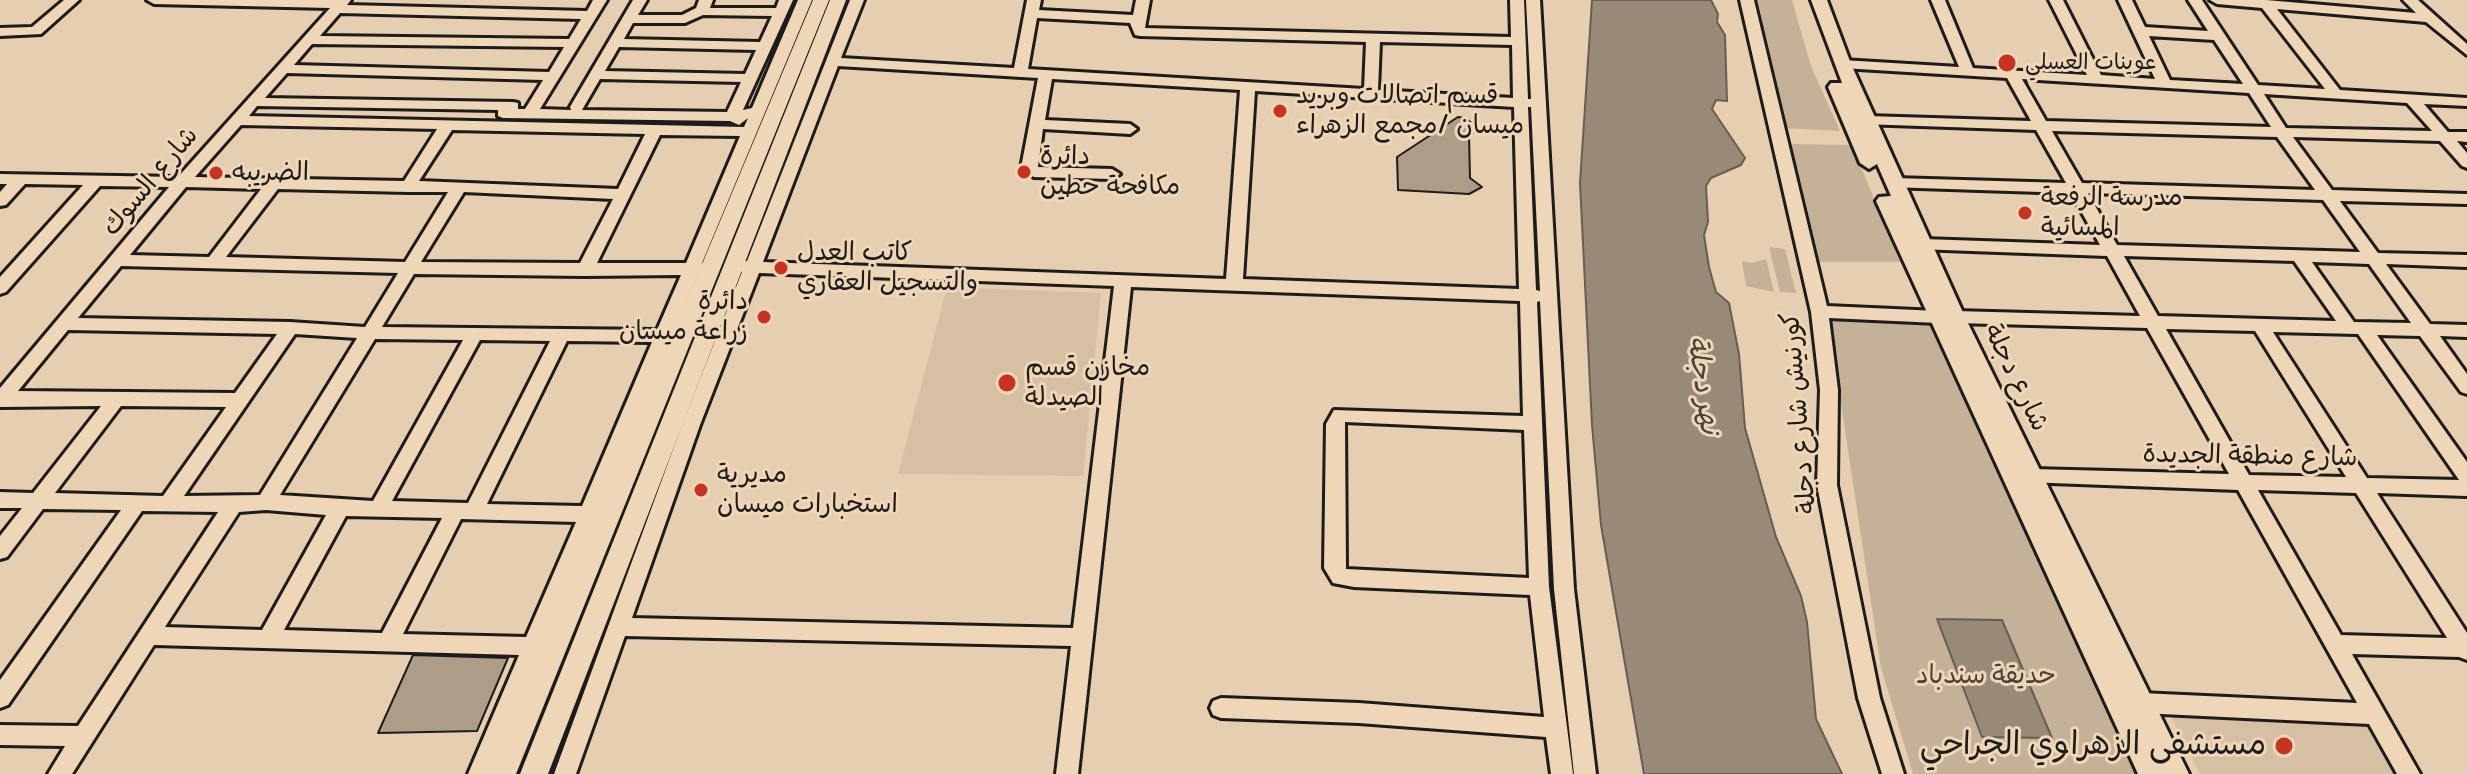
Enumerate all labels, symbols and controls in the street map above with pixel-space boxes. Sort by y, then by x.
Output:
place label: عوينات العسلي [2025,50,2156,76]
marker: عوينات العسلي [1996,52,2018,74]
place label: قسم اتصالات وبريد ميسان /مجمع الزهراء [1296,80,1524,142]
marker: قسم اتصالات وبريد ميسان /مجمع الزهراء [1271,102,1289,120]
street label: شارع السوك [96,121,206,243]
place label: دائرة مكافحة حطين [1040,141,1180,202]
place label: الضريبه [232,157,309,189]
marker: دائرة مكافحة حطين [1015,163,1033,181]
marker: الضريبه [207,164,225,182]
place label: مدرسة الرفعة المسائية [2041,182,2183,244]
marker: مدرسة الرفعة المسائية [2016,204,2034,222]
place label: كاتب العدل والتسجيل العقاري [797,237,978,298]
marker: كاتب العدل والتسجيل العقاري [772,259,790,277]
place label: دائرة زراعة ميسان [619,286,748,348]
marker: دائرة زراعة ميسان [755,308,773,326]
street label: كورنيش شارع دجلة [1776,311,1824,515]
street label: شارع دجلة [1976,319,2054,437]
water label: نهر دجلة [1679,334,1725,436]
place label: مخازن قسم الصيدلة [1025,352,1150,414]
marker: مخازن قسم الصيدلة [996,372,1018,394]
street label: شارع منطقة الجديدة [2142,440,2358,474]
place label: مديرية استخبارات ميسان [717,459,898,520]
marker: مديرية استخبارات ميسان [692,481,710,499]
park label: حديقة سندباد [1916,660,2056,692]
place label: مستشفى الزهراوي الجراحي [1920,727,2266,765]
marker: مستشفى الزهراوي الجراحي [2273,735,2295,757]

